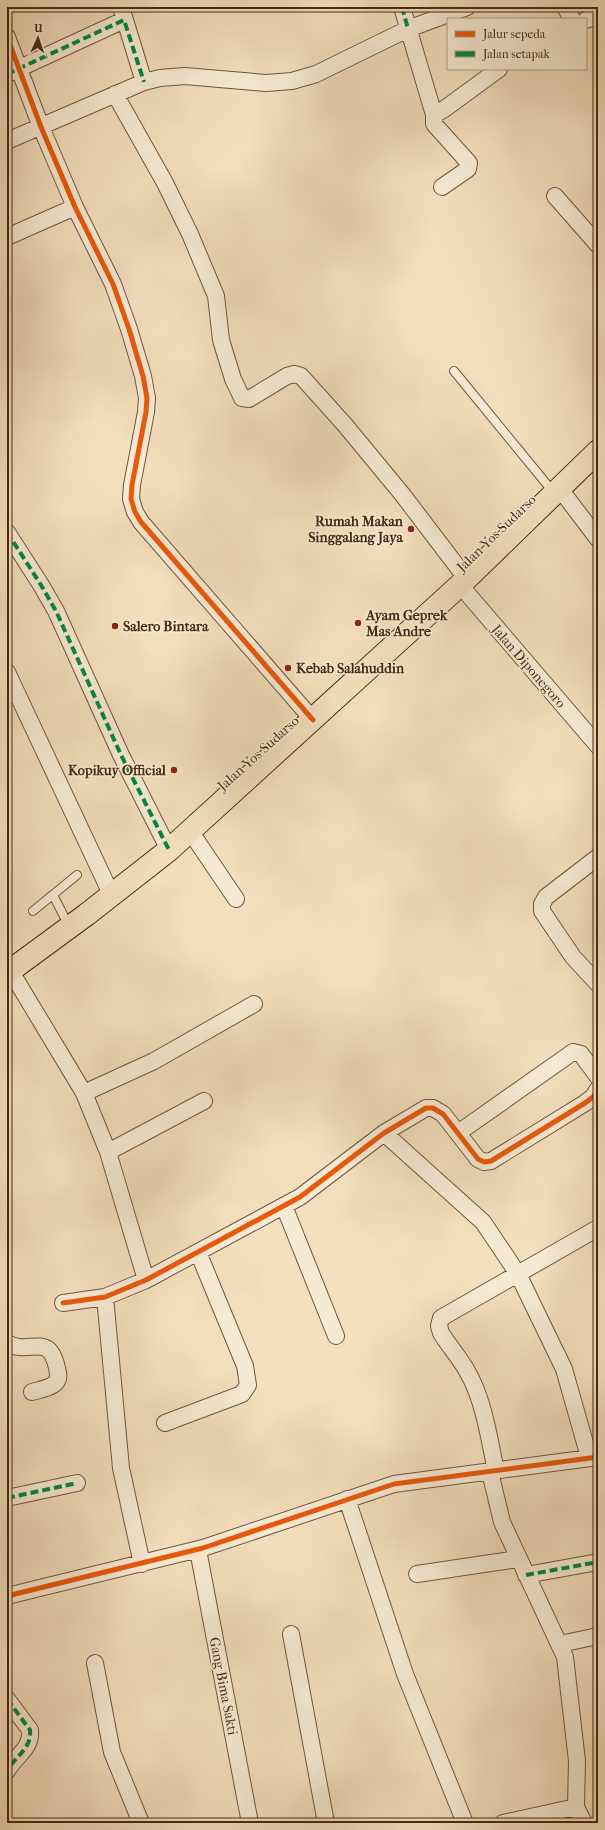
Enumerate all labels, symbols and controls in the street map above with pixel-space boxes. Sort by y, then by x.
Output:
north arrow [18,18,58,58]
legend [447,18,587,70]
text: U [33,22,44,35]
text: Jalur sepeda [482,27,546,41]
text: Jalan setapak [482,47,550,61]
street label: Jalan Yos Sudarso [452,491,540,576]
place label: Rumah Makan Singgalang Jaya [308,513,404,546]
marker: Rumah Makan Singgalang Jaya [406,524,416,534]
place label: Ayam Geprek Mas Andre [365,607,448,640]
place label: Salero Bintara [123,618,209,635]
marker: Ayam Geprek Mas Andre [353,618,363,628]
street label: Jalan Diponegoro [487,620,569,711]
marker: Salero Bintara [110,621,120,631]
place label: Kebab Salahuddin [296,660,405,677]
marker: Kebab Salahuddin [283,663,293,673]
street label: Jalan Yos Sudarso [213,712,303,795]
place label: Kopikuy Official [68,762,166,779]
marker: Kopikuy Official [169,765,179,775]
street label: Gang Bima Sakti [206,1636,241,1737]

